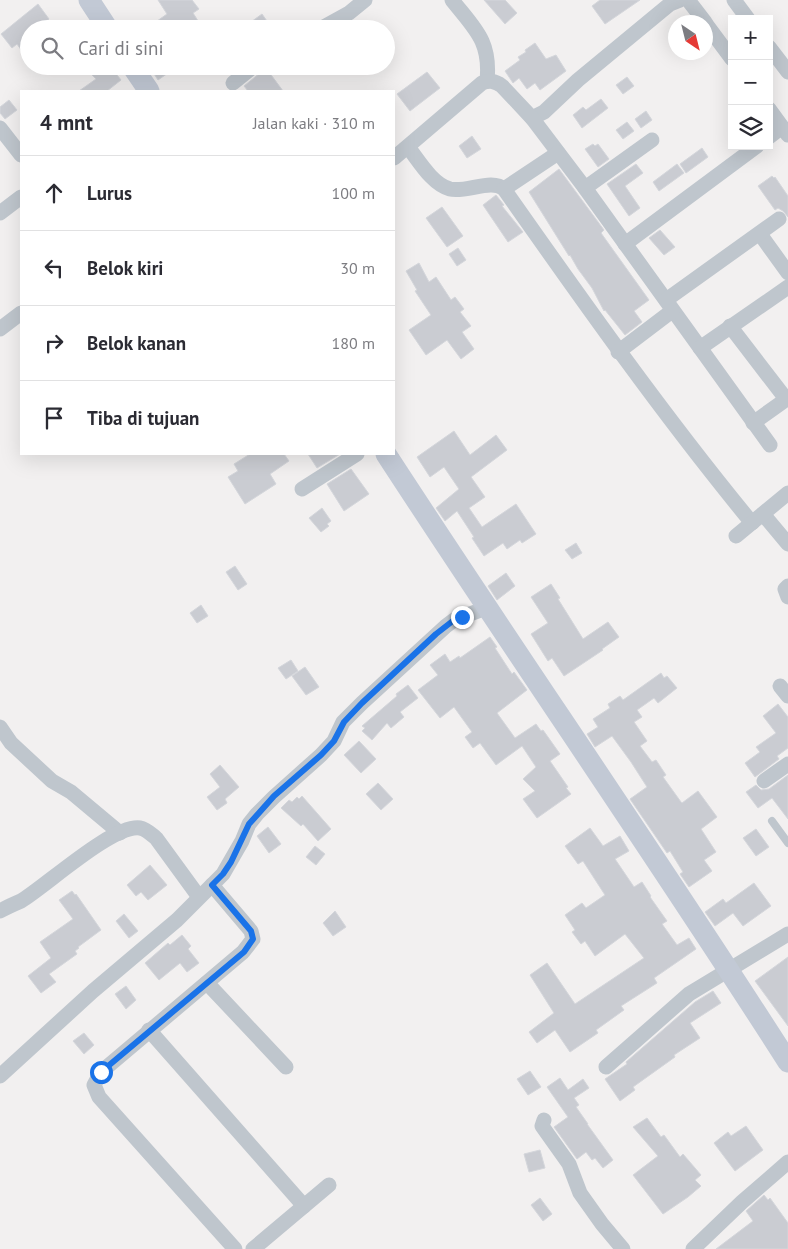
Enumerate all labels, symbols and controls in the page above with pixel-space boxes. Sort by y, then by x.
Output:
north arrow [668,15,713,60]
map controls [728,15,773,150]
button: + [728,15,773,60]
search box [20,20,395,75]
icon: search [38,34,66,62]
text: Cari di sini [78,36,164,60]
button: − [728,60,773,105]
button: layers [728,105,773,150]
text: 4 mnt [40,109,93,136]
text: Jalan kaki · 310 m [253,113,375,133]
icon: ahead [40,179,68,207]
text: Lurus [87,181,132,205]
text: 100 m [332,183,375,203]
icon: left [40,254,68,282]
text: Belok kiri [87,256,163,280]
text: 30 m [340,258,375,278]
icon: right [40,329,68,357]
text: Belok kanan [87,331,186,355]
text: 180 m [332,333,375,353]
icon: arrive [40,404,68,432]
text: Tiba di tujuan [87,406,199,430]
route end [451,606,474,629]
route start [90,1061,113,1084]

